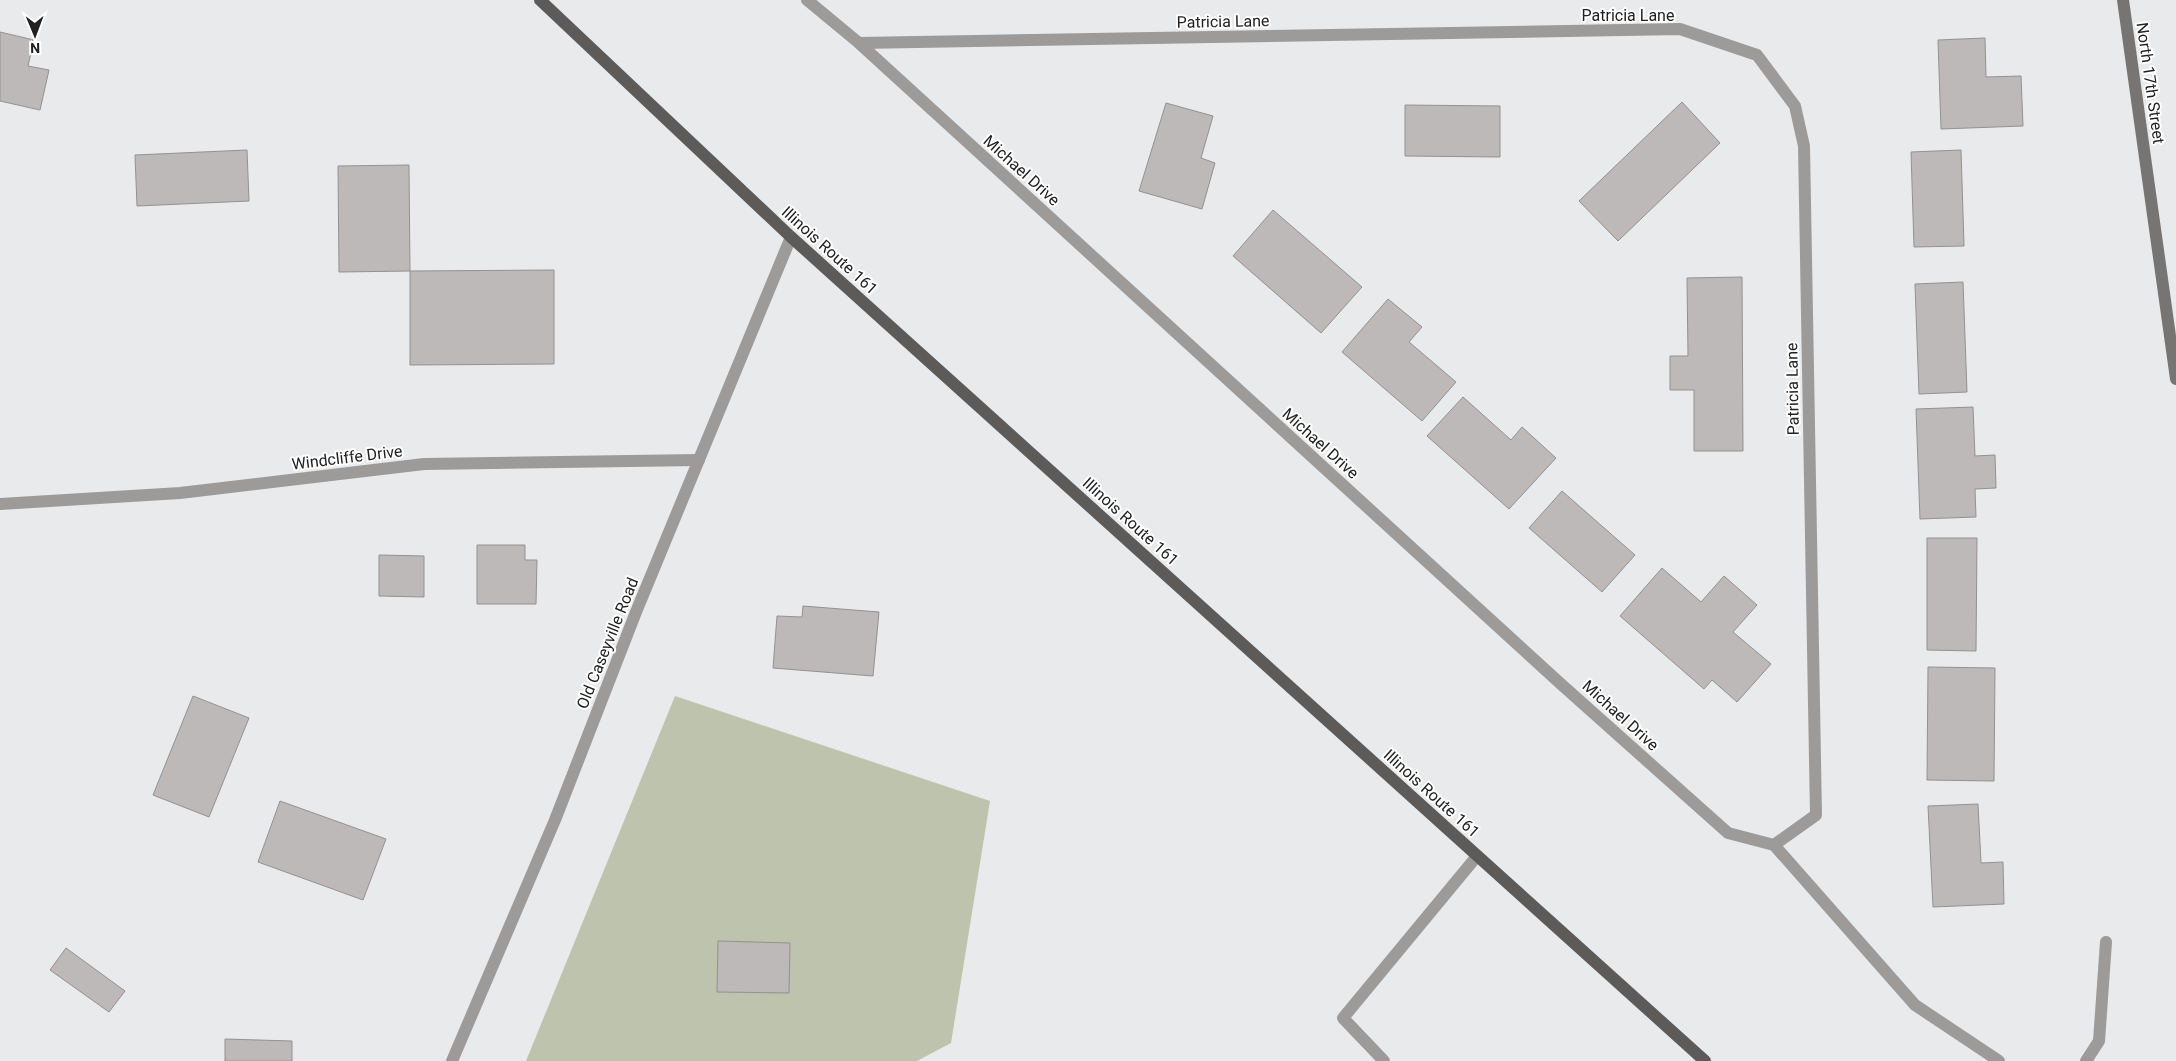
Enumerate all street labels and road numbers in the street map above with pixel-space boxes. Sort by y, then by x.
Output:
street label: Patricia Lane [1582,6,1674,25]
street label: Patricia Lane [1176,11,1270,32]
street label: North 17th Street [2133,21,2168,145]
street label: Michael Drive [980,131,1064,210]
street label: Illinois Route 161 [778,202,882,298]
street label: Patricia Lane [1782,342,1803,436]
street label: Michael Drive [1279,404,1363,483]
street label: Windcliffe Drive [291,441,404,474]
street label: Illinois Route 161 [1079,473,1183,569]
street label: Old Caseyville Road [572,575,642,712]
street label: Michael Drive [1579,676,1663,755]
street label: Illinois Route 161 [1380,745,1484,841]

